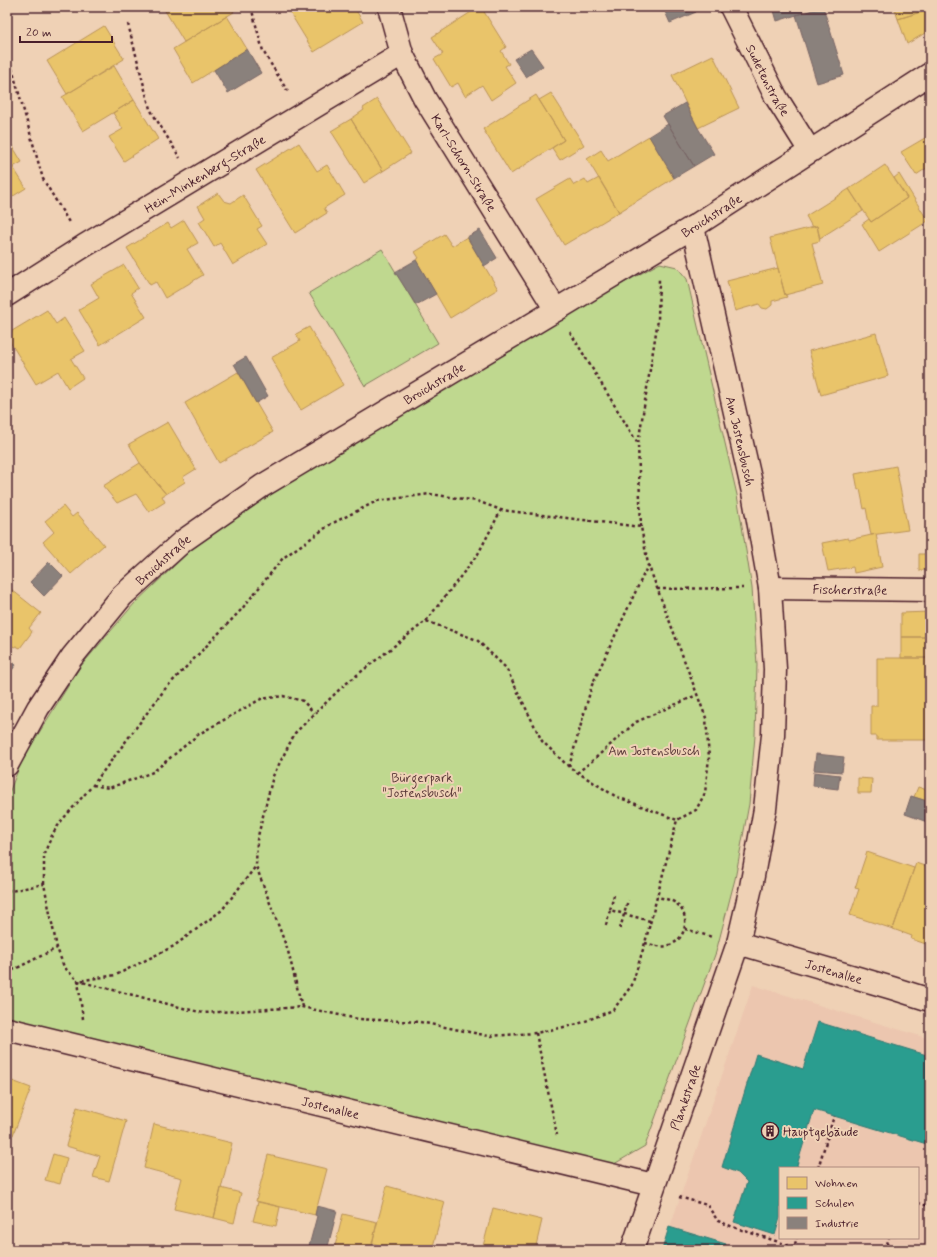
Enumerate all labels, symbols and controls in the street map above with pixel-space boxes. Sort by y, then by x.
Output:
scale bar [20,18,112,44]
text: 20 m [26,25,52,41]
street label: Sudetenstraße [741,42,793,120]
street label: Karl-Schorn-Straße [426,111,500,215]
street label: Hein-Minkenberg-Straße [141,131,269,218]
street label: Broichstraße [678,191,746,242]
street label: Broichstraße [401,359,469,409]
street label: Am Jostensbusch [721,395,758,488]
street label: Broichstraße [132,531,195,590]
street label: Fischerstraße [812,582,888,599]
park label: Am Jostensbusch [608,743,700,760]
park label: Bürgerpark "Jostensbusch" [382,770,462,802]
street label: Jostenallee [803,956,864,989]
street label: Plankstraße [667,1062,706,1133]
street label: Jostenallee [300,1093,361,1124]
building icon: Hauptgebäude [760,1121,780,1141]
place label: Hauptgebäude [783,1124,858,1141]
legend [779,1167,919,1239]
text: Wohnen [815,1176,858,1192]
text: Schulen [815,1196,855,1212]
text: Industrie [815,1216,859,1232]

